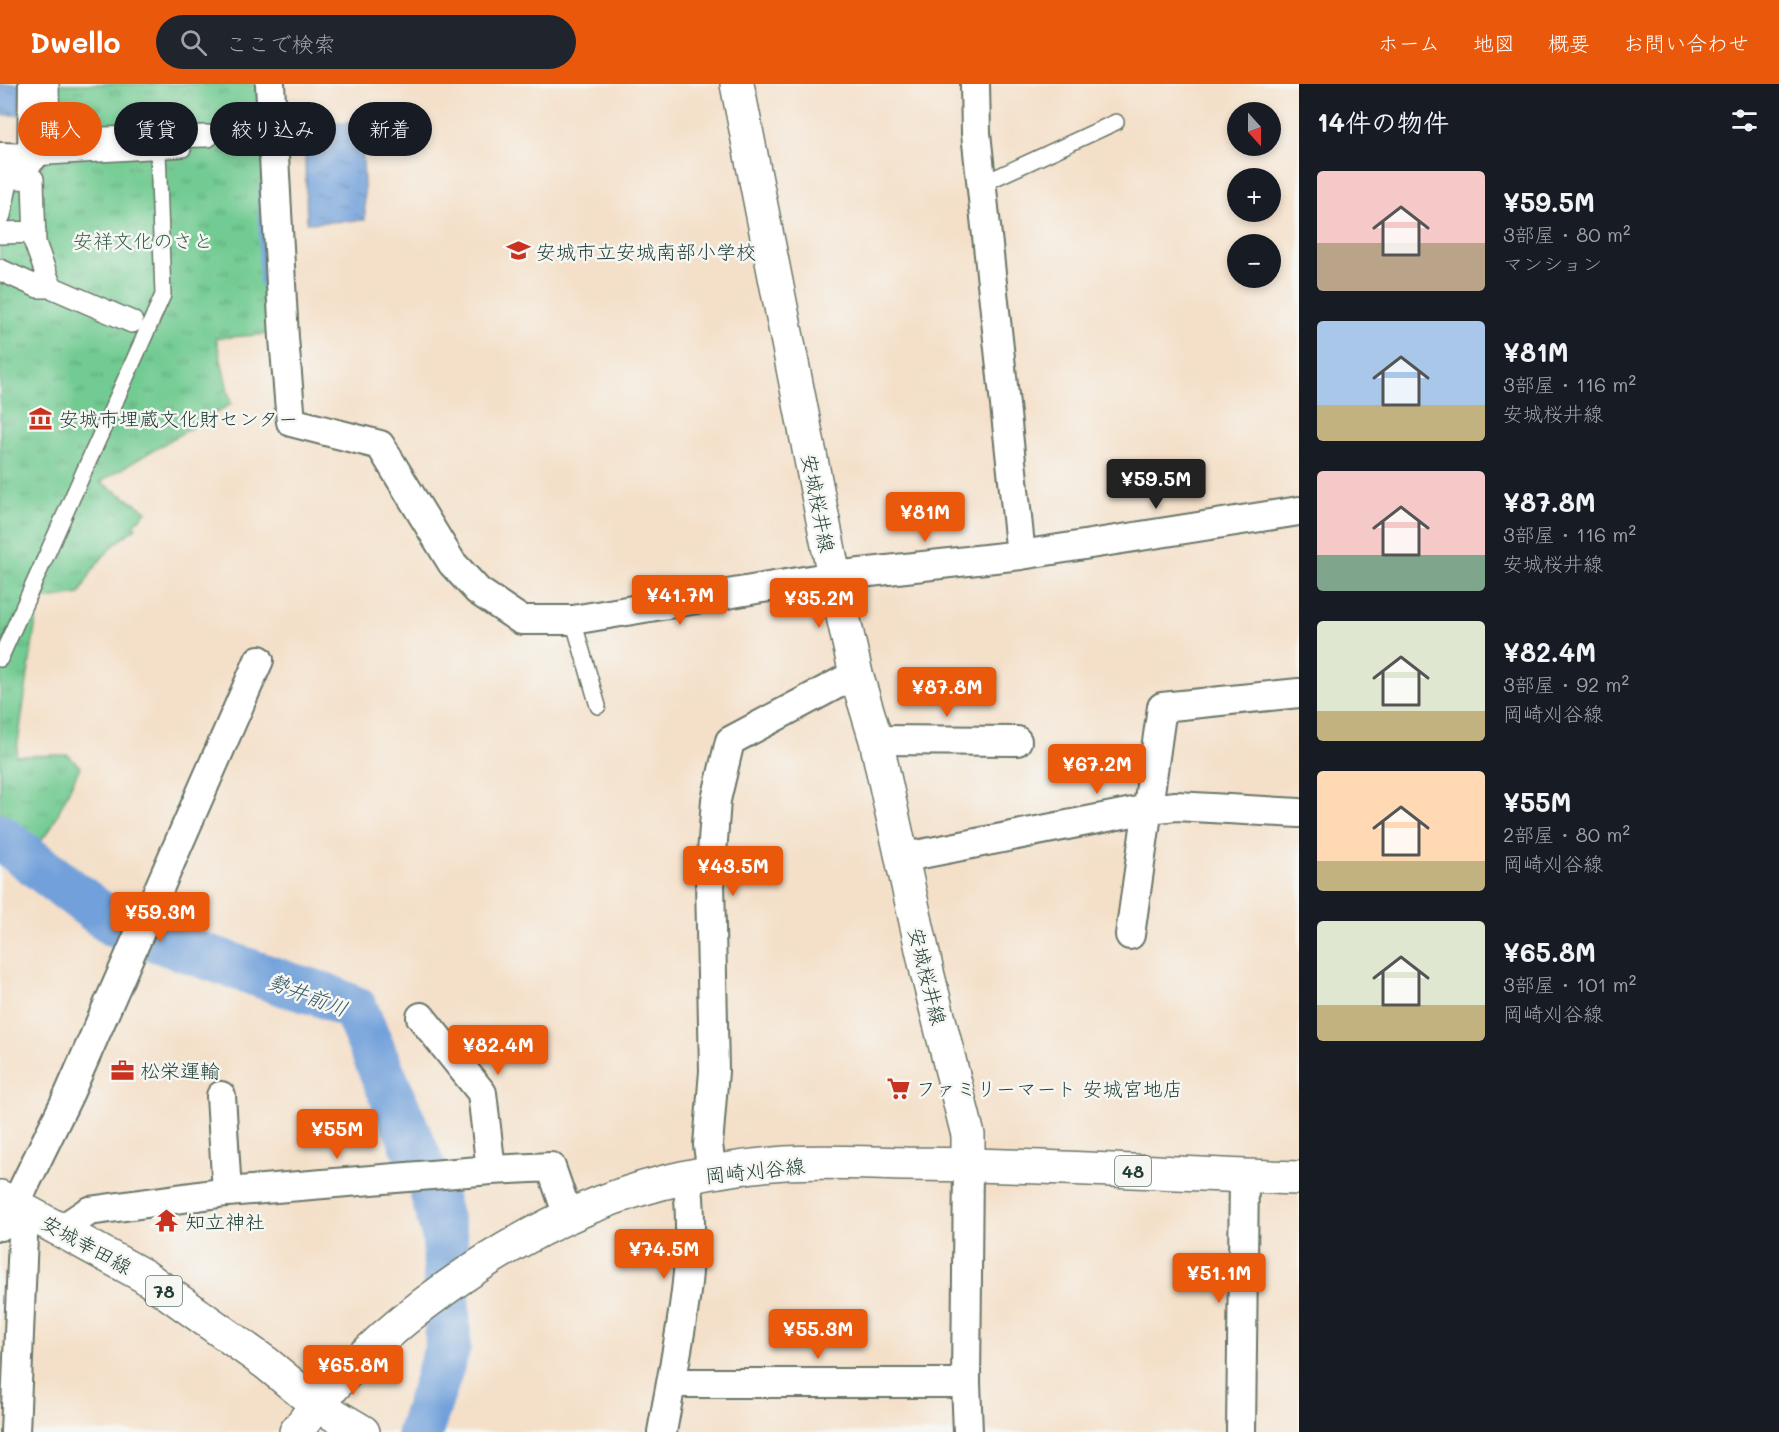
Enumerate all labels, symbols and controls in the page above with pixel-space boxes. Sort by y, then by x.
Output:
search box [156,15,576,69]
text: Dwello [30,24,120,60]
icon: search [177,26,210,59]
text: ここで検索 [225,29,335,58]
text: ホーム [1378,29,1440,56]
text: 地図 [1473,29,1515,56]
text: 概要 [1548,29,1590,56]
text: お問い合わせ [1623,29,1749,56]
chip: 購入 [18,102,102,156]
chip: 賃貸 [114,102,198,156]
chip: 絞り込み [210,102,336,156]
chip: 新着 [348,102,432,156]
north arrow [1227,102,1281,156]
map controls [1227,102,1281,288]
icon: filters [1728,104,1761,137]
text: 14件の物件 [1317,105,1449,139]
button: + [1227,168,1281,222]
text: ¥59.5M [1503,185,1595,219]
icon: home [1365,195,1437,267]
text: 3部屋 · 80 m² [1503,221,1631,247]
park label: 安祥文化のさと [73,227,213,253]
button: − [1227,234,1281,288]
school or university icon: 安城市立安城南部小学校 [505,238,531,264]
place label: 安城市立安城南部小学校 [536,238,756,264]
text: マンション [1503,250,1602,276]
text: ¥81M [1503,335,1569,369]
icon: home [1365,345,1437,417]
text: 3部屋 · 116 m² [1503,371,1636,397]
text: 安城桜井線 [1503,400,1603,426]
museum icon: 安城市埋蔵文化財センター [28,405,54,431]
place label: 安城市埋蔵文化財センター [59,405,298,431]
street label: 安城桜井線 [797,451,841,555]
pin: ¥59.5M [1107,459,1205,510]
text: ¥59.5M [1121,465,1191,491]
text: ¥87.8M [1503,485,1596,519]
pin: ¥81M [889,492,961,543]
icon: home [1365,495,1437,567]
text: ¥81M [900,498,950,524]
text: 3部屋 · 116 m² [1503,521,1636,547]
text: 安城桜井線 [1503,550,1603,576]
pin: ¥41.7M [631,575,729,626]
pin: ¥35.2M [770,578,868,629]
text: ¥41.7M [646,581,714,607]
text: ¥35.2M [784,584,854,610]
text: ¥82.4M [1503,635,1596,669]
icon: home [1365,645,1437,717]
pin: ¥87.8M [898,667,996,718]
text: 3部屋 · 92 m² [1503,671,1629,697]
text: ¥87.8M [911,673,983,699]
text: 岡崎刈谷線 [1503,700,1603,726]
pin: ¥67.2M [1048,744,1146,795]
text: ¥67.2M [1062,750,1132,776]
text: ¥55M [1503,785,1571,819]
icon: home [1365,795,1437,867]
text: 2部屋 · 80 m² [1503,821,1630,847]
pin: ¥43.5M [684,846,782,897]
text: 岡崎刈谷線 [1503,850,1603,876]
text: ¥43.5M [697,852,769,878]
pin: ¥59.3M [111,892,209,943]
text: ¥59.3M [124,898,196,924]
street label: 安城桜井線 [903,924,953,1028]
text: ¥65.8M [1503,935,1596,969]
icon: home [1365,945,1437,1017]
water label: 勢井前川 [264,966,352,1022]
text: 3部屋 · 101 m² [1503,971,1636,997]
text: 岡崎刈谷線 [1503,1000,1603,1026]
pin: ¥82.4M [449,1025,547,1076]
text: ¥82.4M [462,1031,534,1057]
office icon: 松栄運輸 [109,1057,135,1083]
place label: 松栄運輸 [140,1057,220,1083]
supermarket icon: ファミリーマート 安城宮地店 [885,1075,911,1101]
place label: ファミリーマート 安城宮地店 [916,1075,1183,1101]
pin: ¥55M [301,1109,373,1160]
text: ¥55M [311,1115,363,1141]
street label: 岡崎刈谷線 [704,1152,806,1188]
road number: 48 [1115,1156,1151,1186]
street label: 安城幸田線 [37,1208,137,1280]
temple icon: 知立神社 [154,1208,180,1234]
place label: 知立神社 [185,1208,265,1234]
pin: ¥74.5M [615,1229,713,1280]
text: ¥74.5M [629,1235,699,1261]
pin: ¥51.1M [1170,1253,1268,1304]
text: ¥51.1M [1187,1259,1251,1285]
road number: 78 [146,1276,182,1306]
pin: ¥55.3M [769,1309,867,1360]
text: ¥55.3M [783,1315,853,1341]
pin: ¥65.8M [304,1345,402,1396]
text: ¥65.8M [317,1351,389,1377]

